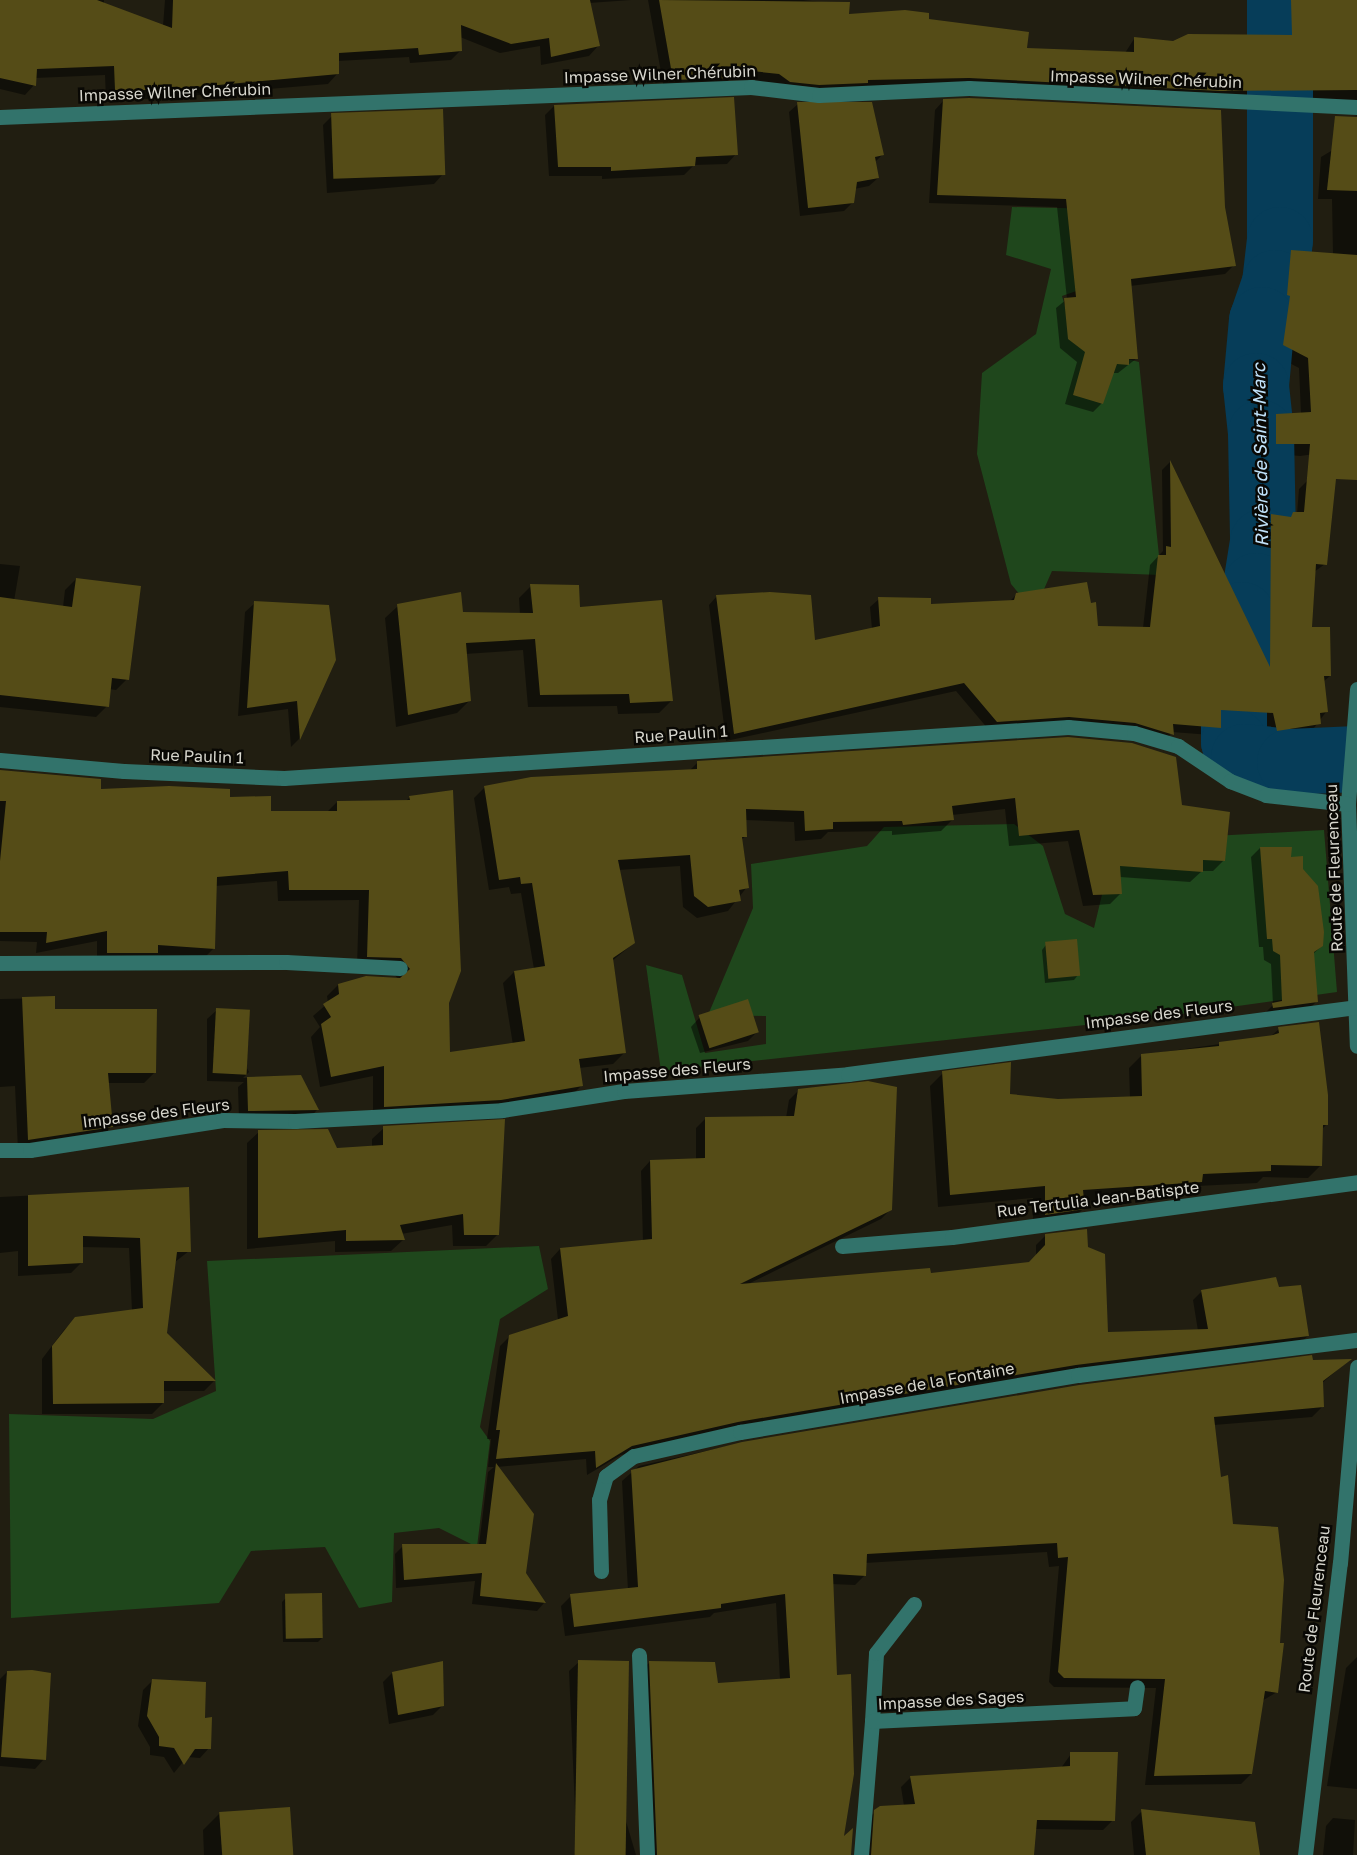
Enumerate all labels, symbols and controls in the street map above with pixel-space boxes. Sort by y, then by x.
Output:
street label: Impasse Wilner Chérubin [564,61,756,87]
street label: Impasse Wilner Chérubin [1050,66,1242,92]
street label: Impasse Wilner Chérubin [79,79,271,105]
water label: Rivière de Saint-Marc [1248,363,1272,547]
street label: Rue Paulin 1 [634,721,728,747]
street label: Rue Paulin 1 [150,745,244,767]
street label: Route de Fleurenceau [1321,784,1347,952]
street label: Impasse des Fleurs [1084,995,1234,1033]
street label: Impasse des Fleurs [602,1054,752,1086]
street label: Impasse des Fleurs [81,1094,231,1132]
street label: Rue Tertulia Jean-Batispte [996,1177,1200,1221]
street label: Impasse de la Fontaine [838,1358,1016,1408]
street label: Route de Fleurenceau [1294,1524,1334,1694]
street label: Impasse des Sages [877,1687,1025,1713]

